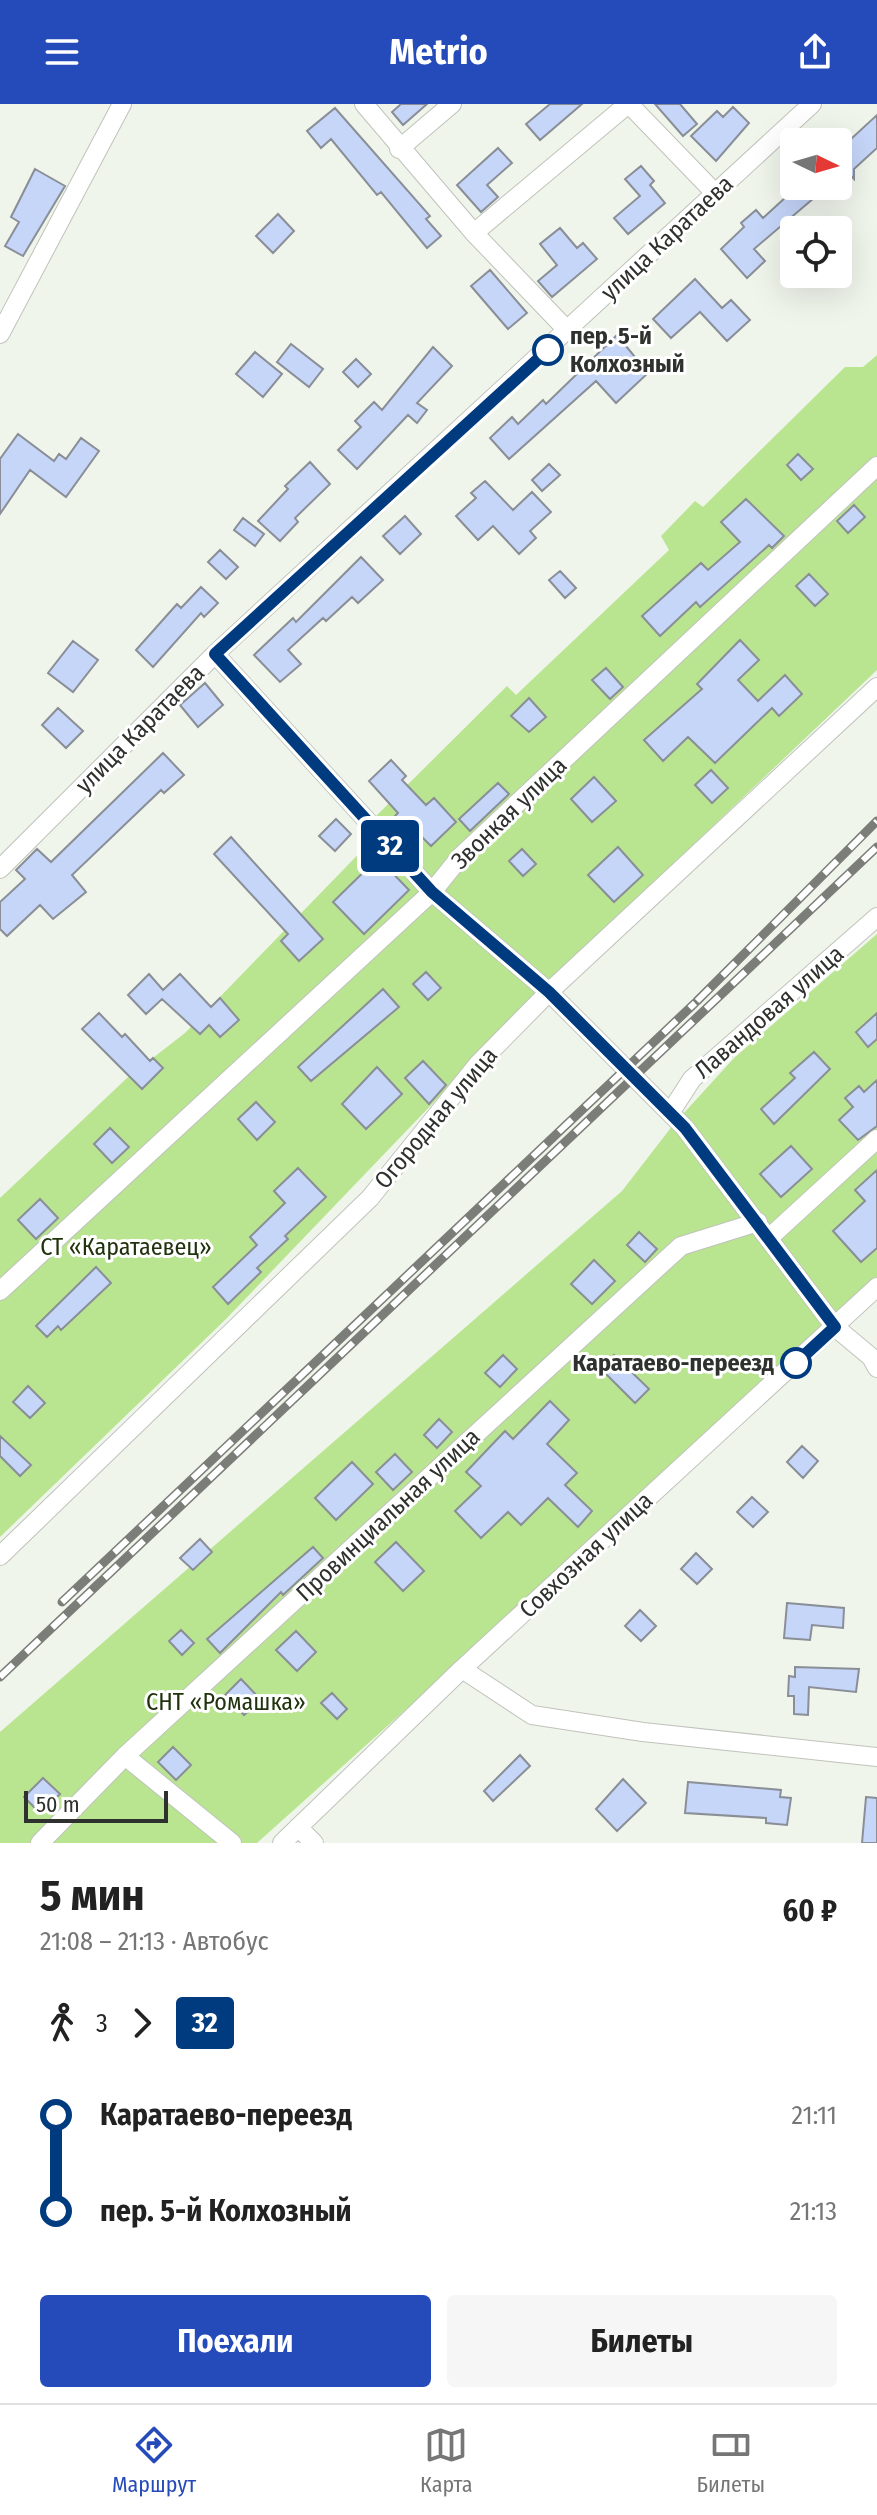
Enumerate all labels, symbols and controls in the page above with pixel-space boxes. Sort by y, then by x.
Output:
icon: menu [40,30,84,74]
text: Metrio [389,30,488,74]
icon: share [793,30,837,74]
north arrow [780,128,852,200]
map controls [780,128,852,288]
street label: улица Каратаева [595,170,739,306]
button: locate [780,216,852,288]
place label: пер. 5-й Колхозный [570,322,685,378]
marker: пер. 5-й Колхозный [533,335,563,365]
street label: улица Каратаева [70,659,210,799]
street label: Звонкая улица [446,751,572,875]
line badge: 32 [354,820,426,872]
text: 32 [377,829,403,862]
street label: Лавандовая улица [689,940,849,1084]
street label: Огородная улица [369,1042,503,1194]
park label: СТ «Каратаевец» [40,1233,212,1261]
marker: Каратаево-переезд [781,1348,811,1378]
place label: Каратаево-переезд [572,1349,774,1377]
street label: Провинциальная улица [290,1423,486,1607]
street label: Совхозная улица [514,1486,658,1624]
park label: СНТ «Ромашка» [146,1688,306,1716]
scale bar [24,1787,168,1823]
text: 50 m [36,1791,80,1818]
text: 5 мин [40,1869,145,1922]
text: 60 ₽ [782,1893,837,1929]
text: 21:08 – 21:13 · Автобус [40,1926,269,1957]
icon: walk [40,2001,84,2045]
icon: forward [120,2001,164,2045]
text: 32 [192,2006,218,2039]
text: 3 [96,2008,108,2039]
text: Каратаево-переезд [100,2097,352,2133]
text: 21:11 [792,2100,837,2131]
text: пер. 5-й Колхозный [100,2193,352,2229]
text: 21:13 [790,2196,837,2227]
button: Поехали [40,2295,431,2387]
button: Билеты [447,2295,837,2387]
tab: Маршрут [112,2423,196,2498]
tab: Карта [420,2423,473,2498]
tab: Билеты [696,2423,765,2498]

